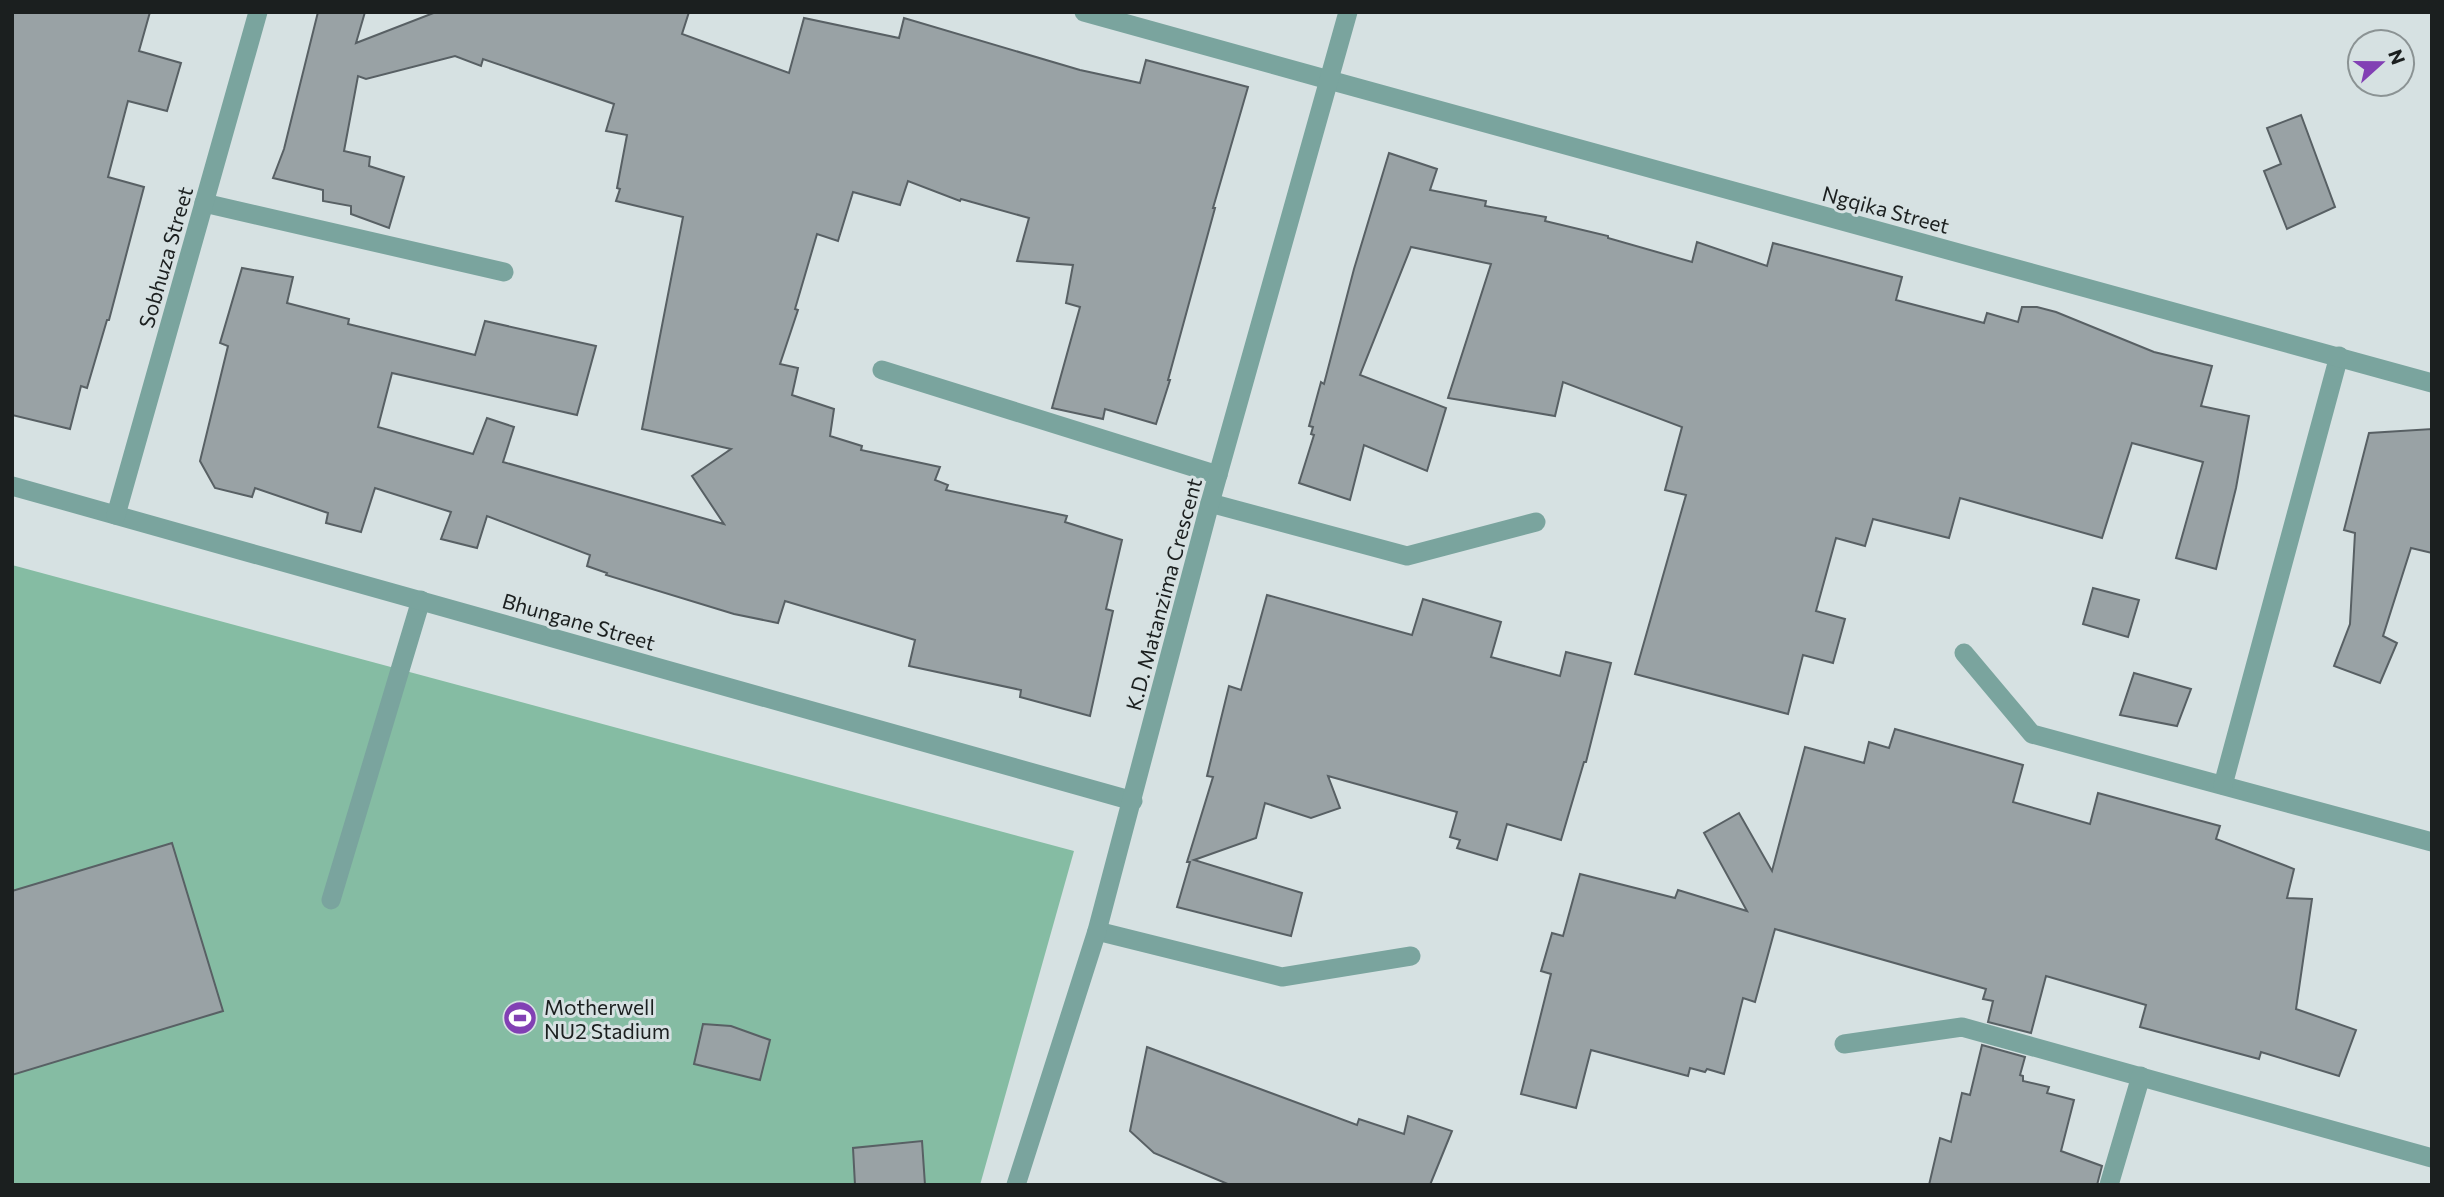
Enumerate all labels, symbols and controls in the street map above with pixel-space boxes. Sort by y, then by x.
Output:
north arrow [2346,28,2416,98]
text: N [2384,46,2411,68]
street label: Ngqika Street [1820,180,1952,238]
street label: Sobhuza Street [133,183,197,331]
street label: K.D. Matanzima Crescent [1120,475,1206,713]
street label: Bhungane Street [500,587,658,655]
place label: Motherwell NU2 Stadium [544,994,670,1043]
sports icon: Motherwell NU2 Stadium [501,999,539,1037]

